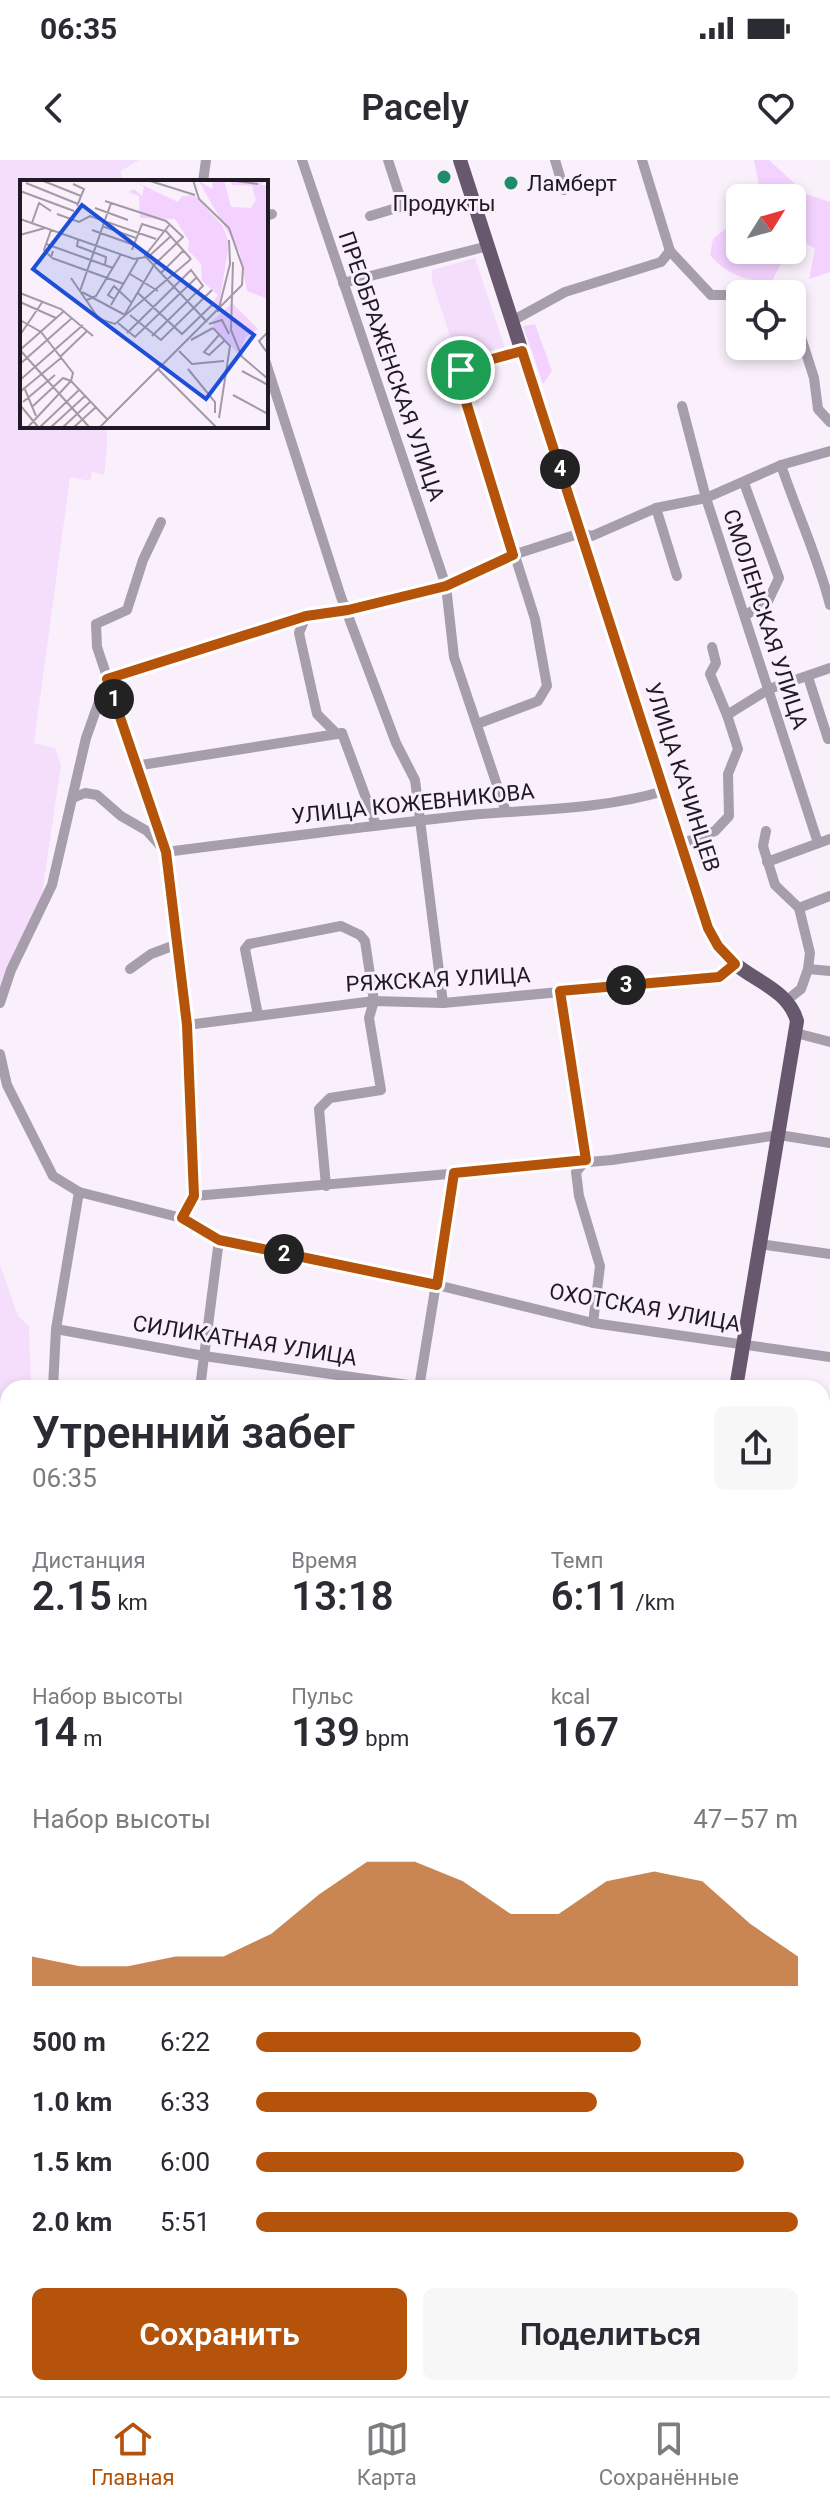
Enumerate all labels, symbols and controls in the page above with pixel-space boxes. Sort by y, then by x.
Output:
text: 06:35 [40,11,117,46]
icon: back [32,86,76,130]
icon: heart [754,86,798,130]
text: Pacely [361,87,469,129]
marker: Продукты [435,168,453,186]
place label: Ламберт [527,171,617,196]
marker: Ламберт [502,174,520,192]
inset map [20,180,268,428]
north arrow [726,184,806,264]
map controls [726,184,806,360]
place label: Продукты [392,191,496,216]
street label: ПРЕОБРАЖЕНСКАЯ УЛИЦА [334,228,450,505]
button: locate [726,280,806,360]
pin [427,336,495,404]
icon: arrive [439,348,483,392]
pin: 4 [540,449,580,489]
text: 4 [554,456,566,481]
street label: СМОЛЕНСКАЯ УЛИЦА [718,506,813,733]
pin: 1 [94,679,134,719]
street label: УЛИЦА КАЧИНЦЕВ [640,679,725,875]
text: 1 [108,686,120,711]
street label: УЛИЦА КОЖЕВНИКОВА [290,778,536,829]
street label: РЯЖСКАЯ УЛИЦА [345,962,532,997]
pin: 3 [606,965,646,1005]
text: 3 [620,972,632,997]
pin: 2 [264,1234,304,1274]
text: 2 [278,1241,290,1266]
street label: ОХОТСКАЯ УЛИЦА [547,1278,743,1337]
street label: СИЛИКАТНАЯ УЛИЦА [131,1310,359,1371]
button: share [714,1406,798,1490]
text: Утренний забег [32,1407,355,1459]
text: 06:35 [32,1463,97,1493]
text: Дистанция [32,1548,146,1573]
text: Время [291,1548,357,1573]
text: Темп [551,1548,603,1573]
text: 2.15 [32,1573,112,1620]
text: 13:18 [291,1573,394,1620]
text: 6:11 [551,1573,630,1620]
text: km [112,1590,148,1615]
text: /km [630,1590,675,1615]
text: Набор высоты [32,1684,183,1709]
text: Пульс [291,1684,353,1709]
text: kcal [551,1684,590,1709]
text: 14 [32,1709,78,1756]
text: 139 [291,1709,360,1756]
text: 167 [551,1709,619,1756]
text: m [78,1726,102,1751]
text: bpm [360,1726,409,1751]
text: Набор высоты [32,1804,211,1834]
text: 47–57 m [693,1804,798,1834]
text: 500 m [32,2027,106,2057]
text: 6:22 [160,2027,210,2057]
text: 1.0 km [32,2087,112,2117]
text: 6:33 [160,2087,210,2117]
text: 1.5 km [32,2147,112,2177]
text: 6:00 [160,2147,210,2177]
text: 2.0 km [32,2207,112,2237]
text: 5:51 [160,2207,210,2237]
button: Сохранить [32,2288,407,2380]
button: Поделиться [423,2288,798,2380]
tab: Главная [91,2417,175,2490]
tab: Карта [357,2417,417,2490]
tab: Сохранённые [599,2417,739,2490]

